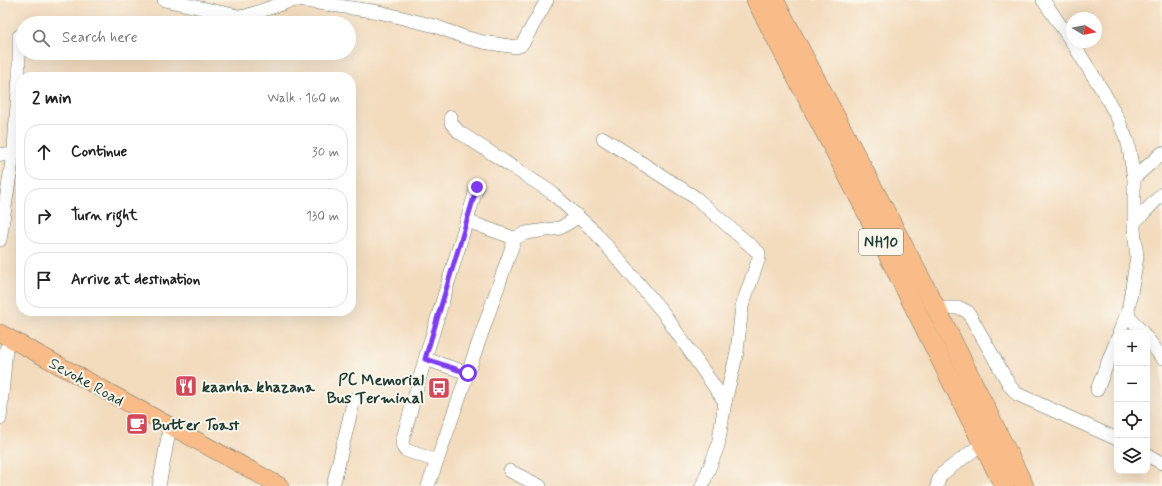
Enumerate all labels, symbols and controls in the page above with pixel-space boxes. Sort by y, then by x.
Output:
north arrow [1066,12,1102,48]
search box [16,16,356,60]
icon: search [30,27,52,49]
text: Search here [62,28,138,48]
text: 2 min [32,87,72,109]
text: Walk · 160 m [267,90,340,107]
icon: ahead [33,141,55,163]
text: Continue [71,142,127,162]
text: 30 m [312,144,339,161]
route end [468,178,486,196]
icon: right [33,205,55,227]
text: Turn right [71,206,138,226]
text: 130 m [306,208,339,225]
road number: NH10 [859,229,903,255]
icon: arrive [33,269,55,291]
text: Arrive at destination [71,270,200,290]
map controls [1114,330,1150,474]
button: + [1114,330,1150,366]
street label: Sevoke Road [45,353,128,412]
route start [459,364,477,382]
button: − [1114,366,1150,402]
place label: PC Memorial Bus Terminal [327,370,424,409]
restaurant icon: kaanha khazana [173,373,199,399]
bus stop icon: PC Memorial Bus Terminal [426,375,452,401]
place label: kaanha khazana [202,377,315,398]
button: locate [1114,402,1150,438]
cafe icon: Butter Toast [124,411,150,437]
place label: Butter Toast [152,415,240,436]
button: layers [1114,438,1150,474]

